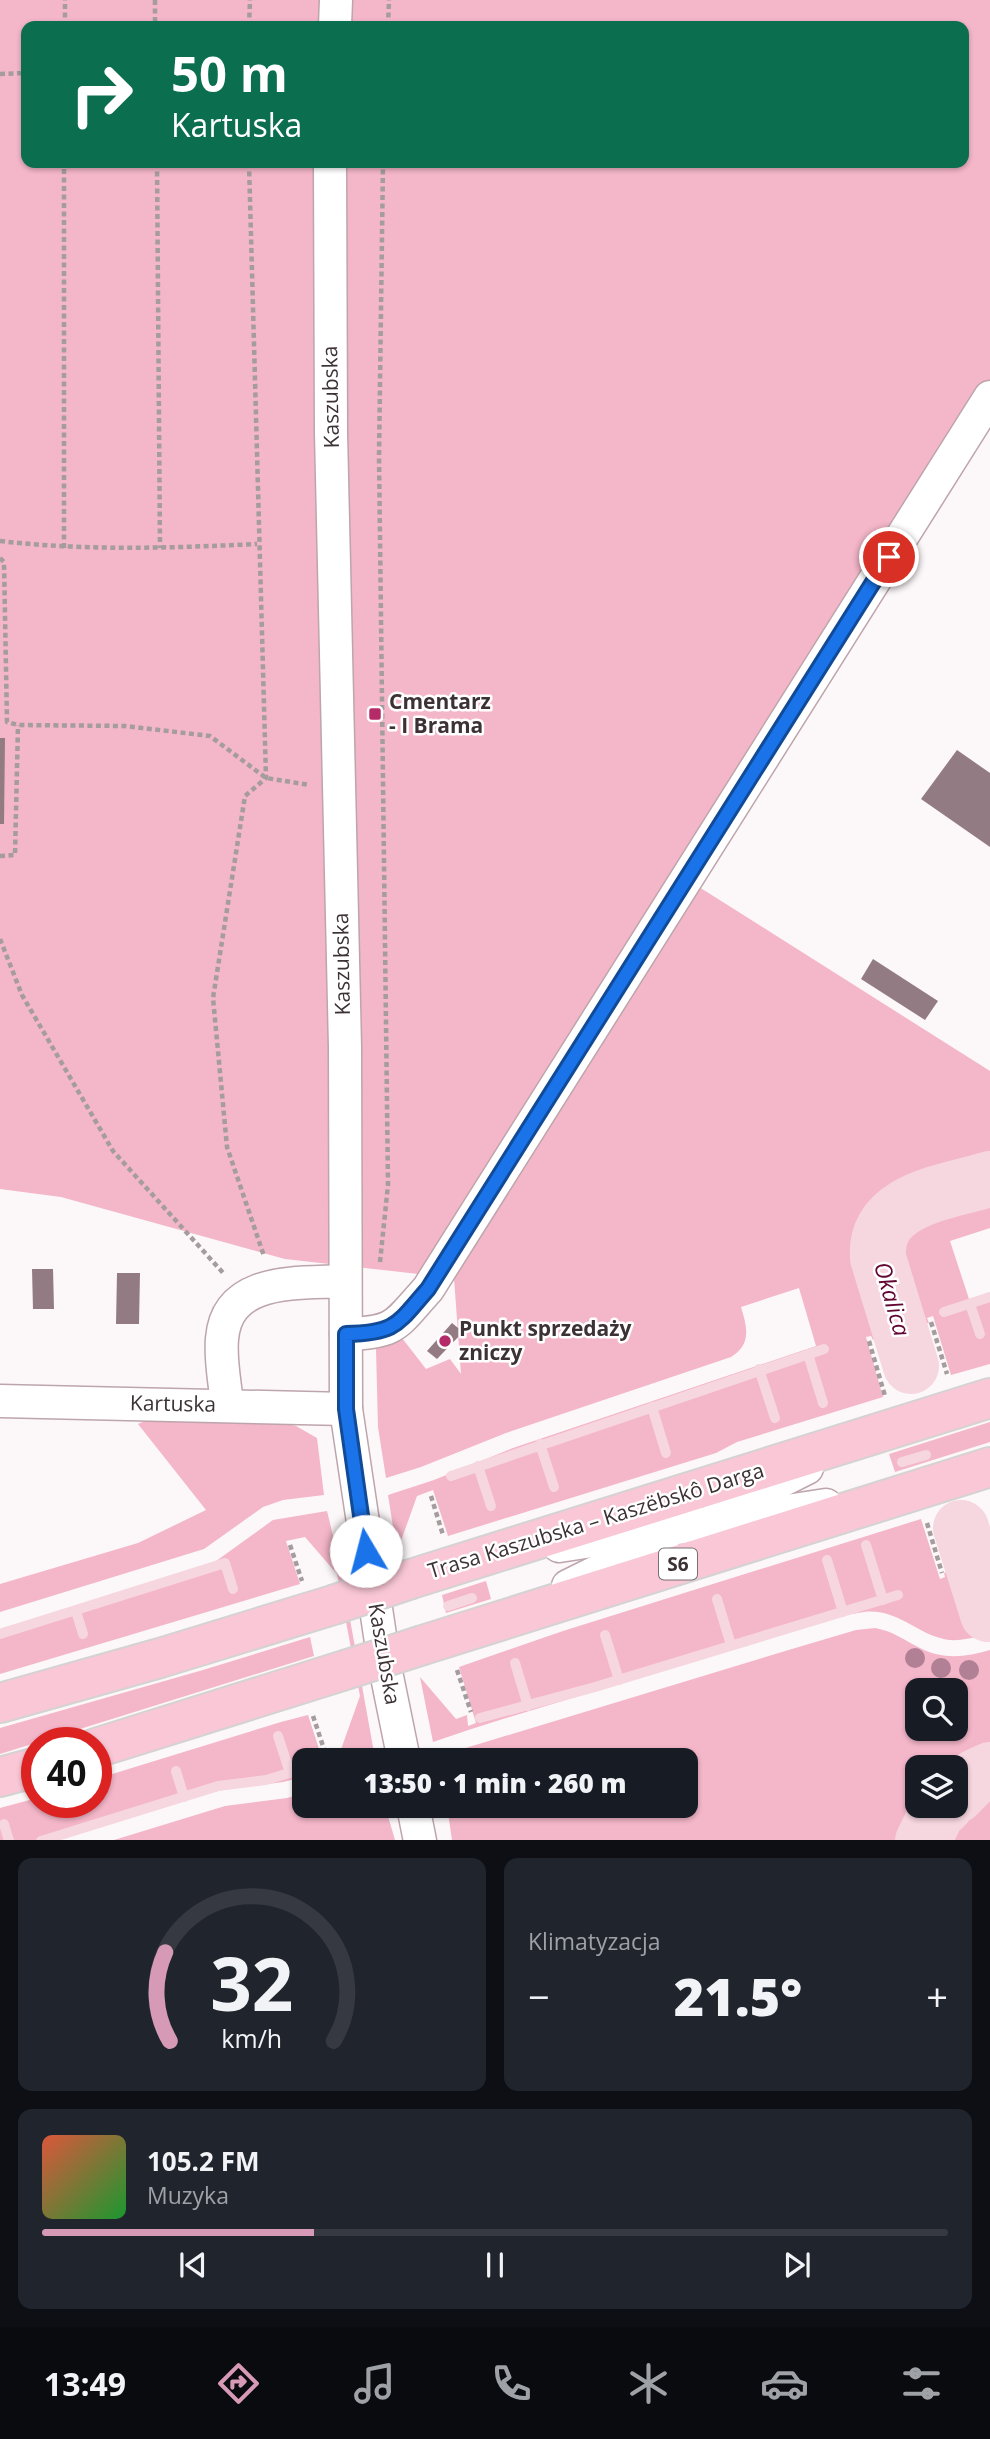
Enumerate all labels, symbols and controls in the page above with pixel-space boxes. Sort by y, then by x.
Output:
text: 50 m [171,40,288,106]
icon: right [56,49,147,140]
text: Kartuska [171,103,302,146]
street label: Kaszubska [315,345,345,449]
pin [859,527,919,587]
icon: arrive [870,538,908,576]
place label: Cmentarz - I Brama [389,687,491,739]
marker: Cmentarz - I Brama [367,706,383,722]
street label: Kaszubska [326,912,356,1016]
water label: Okalica [867,1258,919,1340]
place label: Punkt sprzedaży zniczy [459,1314,632,1366]
marker: Punkt sprzedaży zniczy [437,1333,453,1349]
street label: Kartuska [130,1388,216,1418]
street label: Trasa Kaszubska – Kaszëbskô Darga [424,1456,767,1585]
position arrow [329,1514,403,1588]
road number: S6 [659,1548,697,1580]
street label: Kaszubska [362,1601,408,1707]
map controls [905,1678,968,1818]
button: search [905,1678,968,1741]
speed limit sign: 40 [21,1727,112,1818]
button: layers [905,1755,968,1818]
text: 13:50 · 1 min · 260 m [364,1765,626,1801]
text: Klimatyzacja [528,1925,661,1957]
text: 32 [210,1933,294,2032]
text: 21.5° [674,1960,802,2031]
text: − [528,1970,550,2022]
text: + [926,1970,948,2022]
text: km/h [222,2020,282,2054]
text: 105.2 FM [147,2143,259,2179]
text: Muzyka [147,2179,229,2211]
icon: previous [174,2246,212,2284]
icon: pause [476,2246,514,2284]
icon: next [778,2246,816,2284]
icon: directions [214,2359,263,2408]
icon: music [350,2359,399,2408]
icon: phone [487,2359,536,2408]
icon: climate [624,2359,673,2408]
icon: car [760,2359,809,2408]
icon: filters [897,2359,946,2408]
text: 13:49 [44,2362,126,2405]

